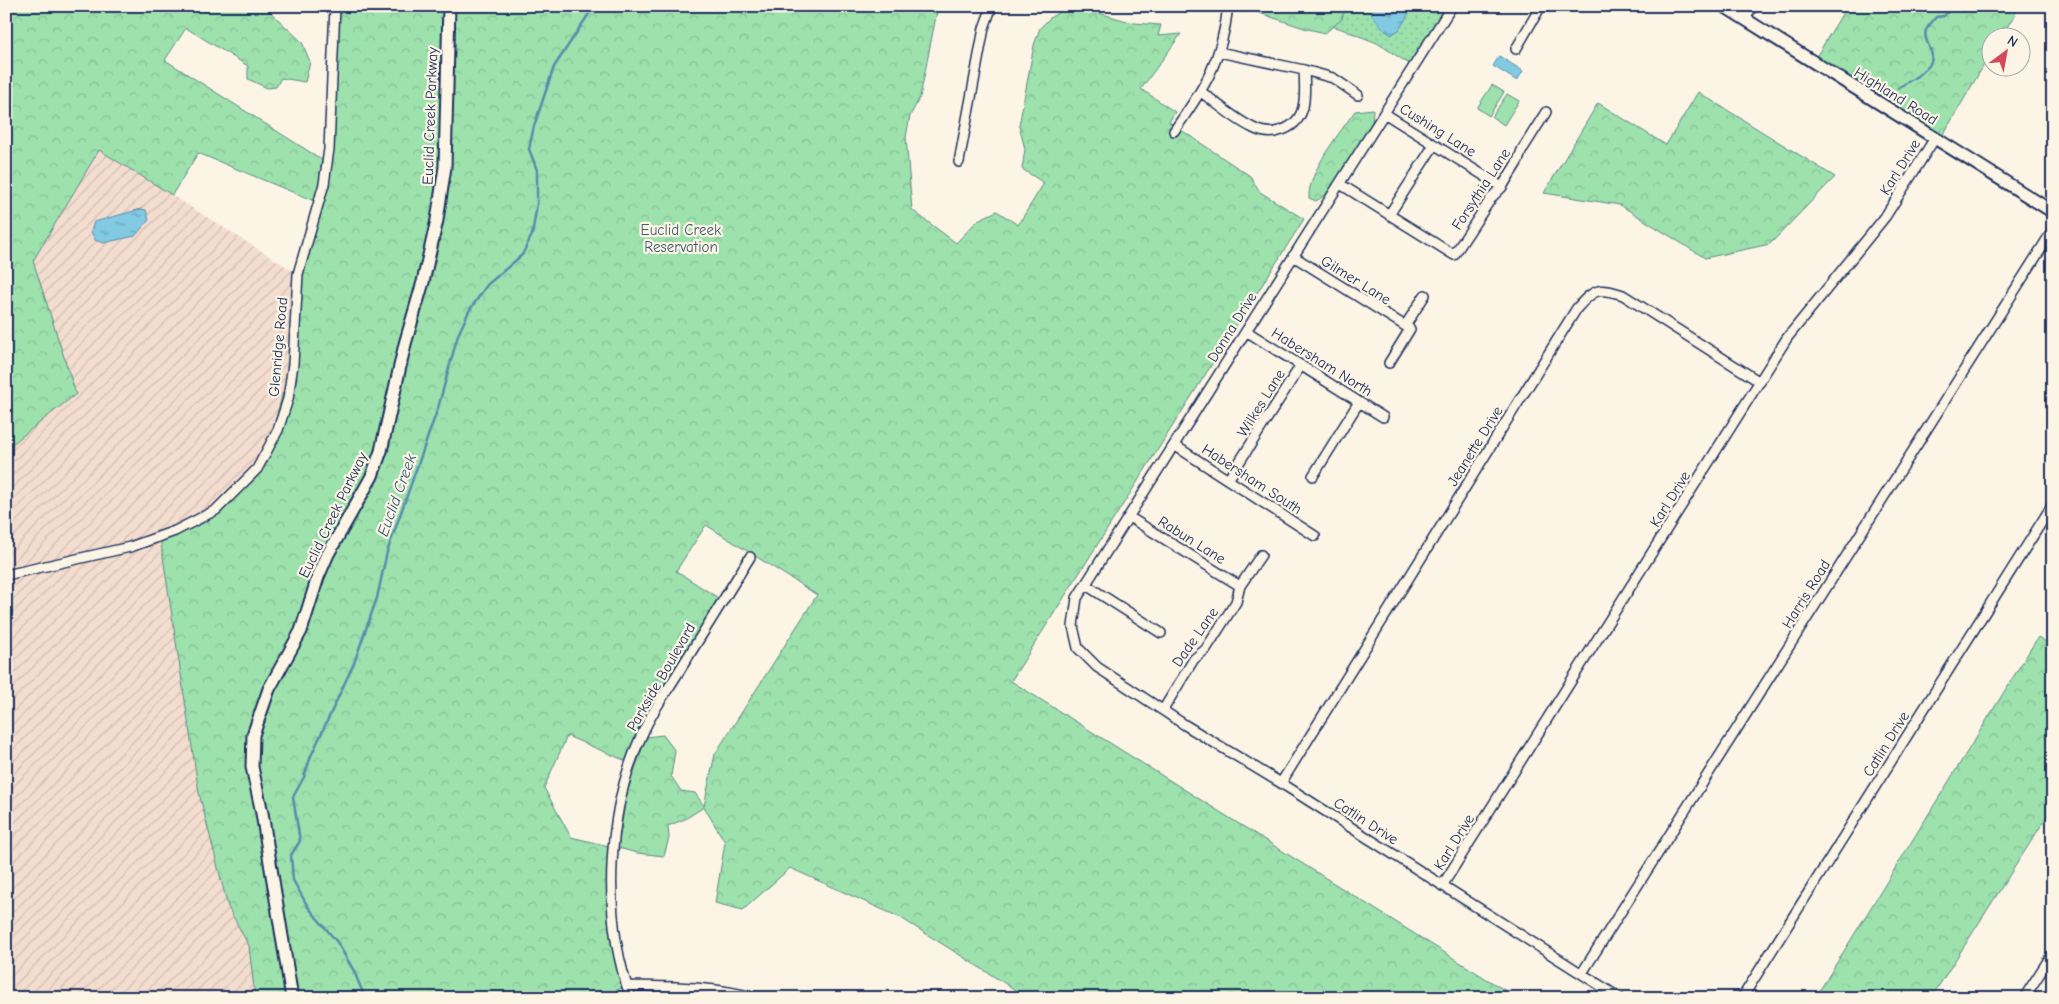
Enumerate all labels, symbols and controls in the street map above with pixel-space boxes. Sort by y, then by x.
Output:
north arrow [1982,28,2032,78]
text: N [2004,32,2021,51]
street label: Euclid Creek Parkway [419,47,441,185]
street label: Highland Road [1851,63,1941,129]
street label: Cushing Lane [1396,99,1480,161]
street label: Karl Drive [1876,135,1924,198]
street label: Forsythia Lane [1448,144,1514,233]
park label: Euclid Creek Reservation [641,221,722,256]
street label: Gilmer Lane [1318,251,1395,309]
street label: Donna Drive [1203,288,1261,365]
street label: Glenridge Road [265,296,291,398]
street label: Habersham North [1268,324,1376,400]
street label: Wilkes Lane [1233,366,1289,440]
street label: Jeanette Drive [1443,402,1507,489]
street label: Habersham South [1199,440,1305,518]
street label: Euclid Creek Parkway [295,449,371,581]
water label: Euclid Creek [374,451,420,539]
street label: Karl Drive [1646,467,1694,530]
street label: Rabun Lane [1155,512,1230,568]
street label: Harris Road [1778,556,1834,632]
street label: Dade Lane [1168,603,1222,670]
street label: Parkside Boulevard [623,620,699,734]
street label: Catlin Drive [1859,708,1913,780]
street label: Catlin Drive [1330,793,1402,849]
street label: Karl Drive [1430,810,1478,873]

